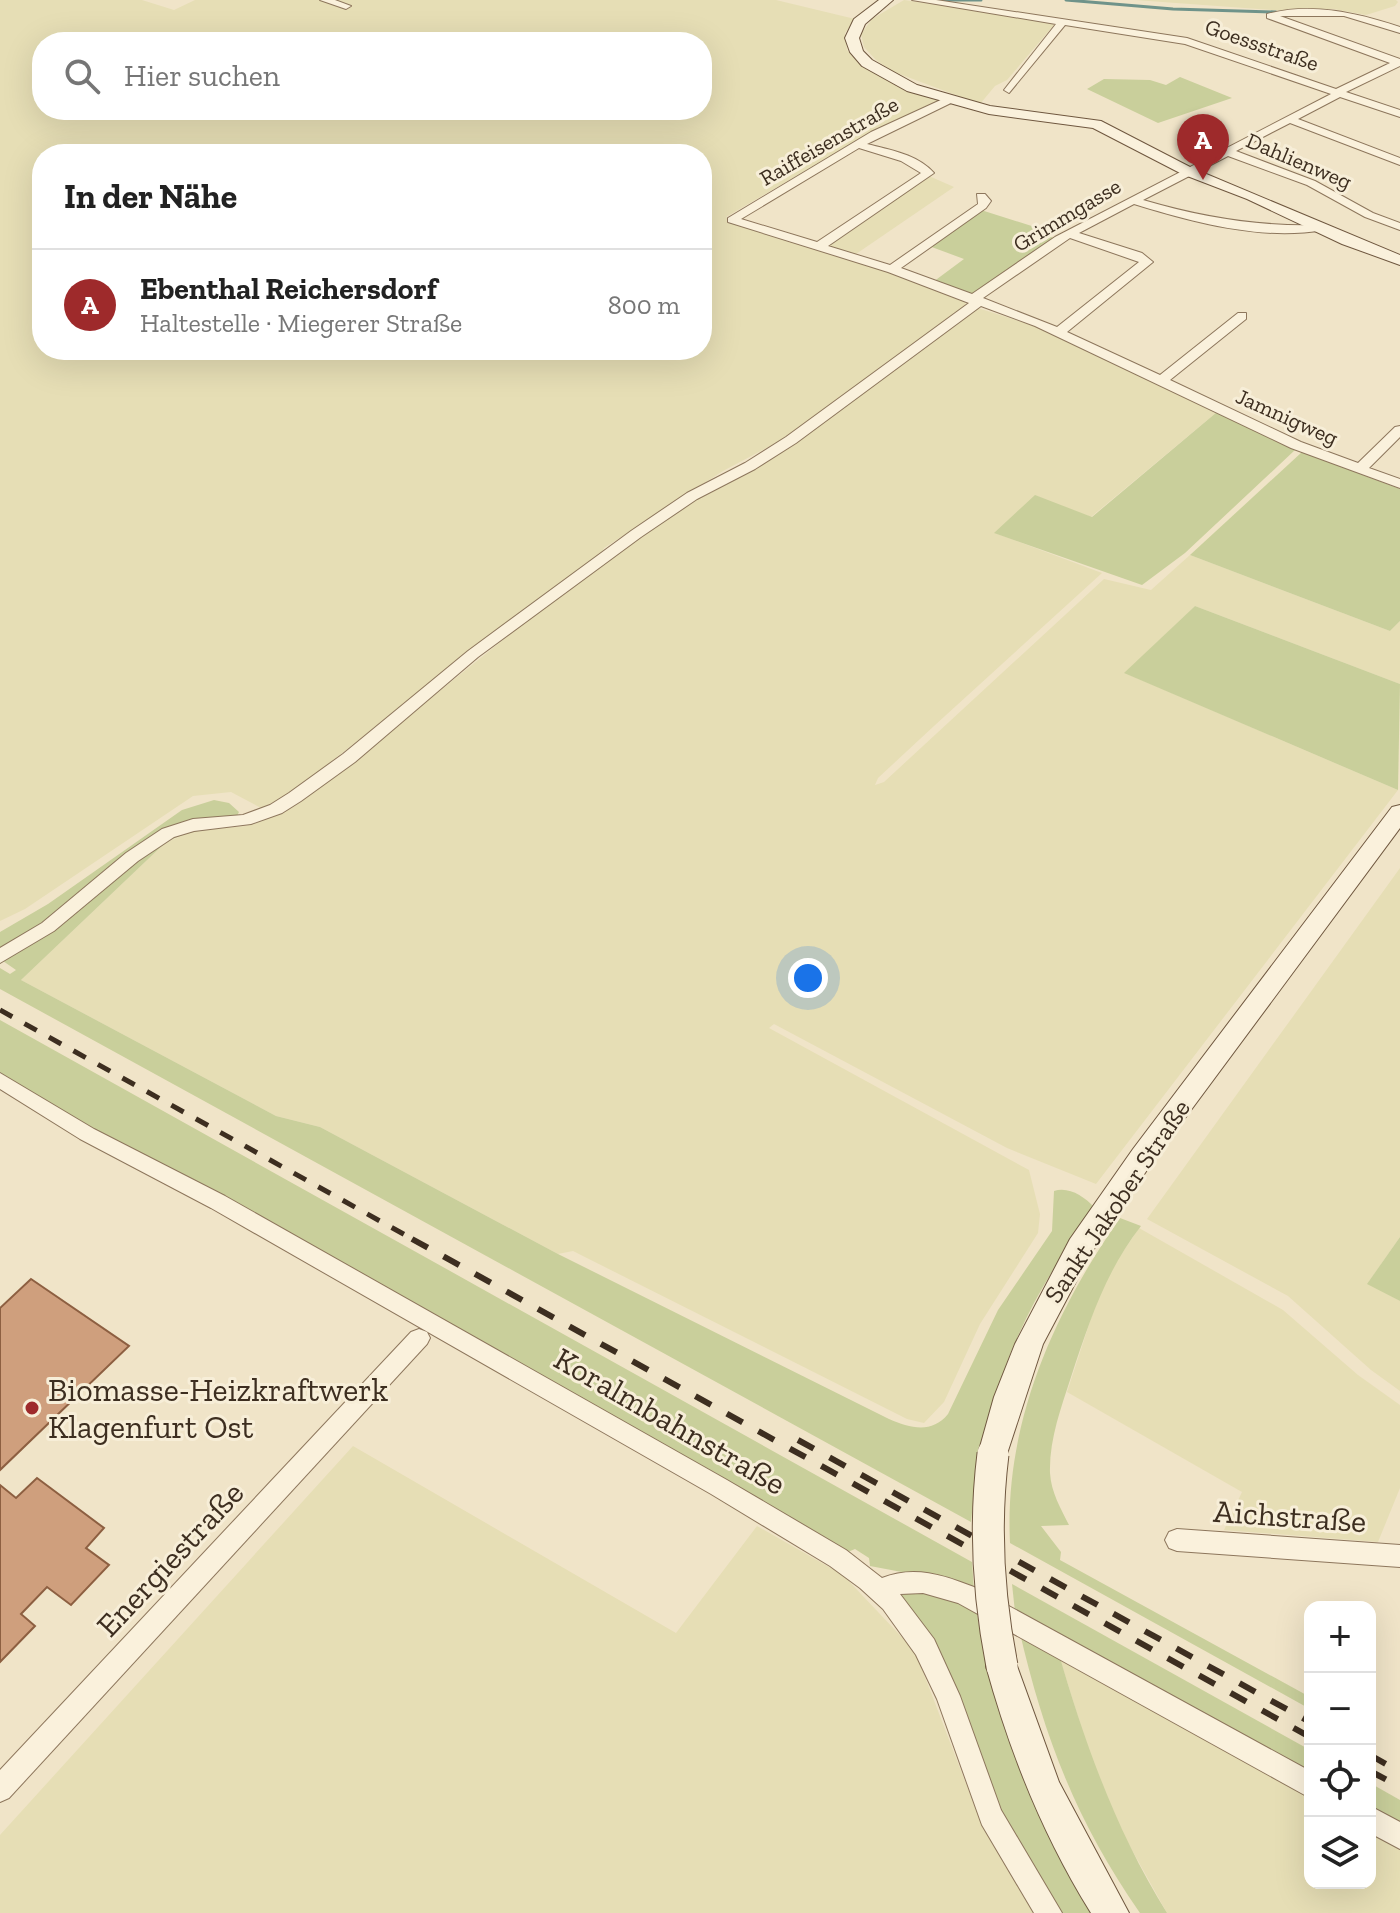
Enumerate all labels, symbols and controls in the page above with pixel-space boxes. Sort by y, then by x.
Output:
street label: Goessstraße [1202,13,1322,77]
search box [32,32,712,120]
icon: search [60,54,104,98]
text: Hier suchen [124,58,280,94]
street label: Raiffeisenstraße [755,90,903,192]
pin: A [1177,114,1229,180]
street label: Dahlienweg [1242,127,1356,195]
street label: Grimmgasse [1008,172,1126,258]
text: In der Nähe [64,176,237,217]
text: Ebenthal Reichersdorf [140,271,437,307]
text: A [81,289,99,321]
text: 800 m [608,289,680,321]
text: Haltestelle · Miegerer Straße [140,307,462,339]
street label: Jamnigweg [1232,383,1342,451]
your location [788,958,828,998]
street label: Sankt Jakober Straße [1037,1093,1197,1309]
street label: Koralmbahnstraße [548,1339,792,1503]
place label: Biomasse-Heizkraftwerk Klagenfurt Ost [48,1371,389,1446]
marker: Biomasse-Heizkraftwerk Klagenfurt Ost [23,1399,41,1417]
street label: Energiestraße [89,1474,251,1644]
street label: Aichstraße [1212,1492,1368,1540]
map controls [1304,1601,1376,1889]
button: + [1304,1601,1376,1673]
button: − [1304,1673,1376,1745]
button: locate [1304,1745,1376,1817]
button: layers [1304,1817,1376,1889]

